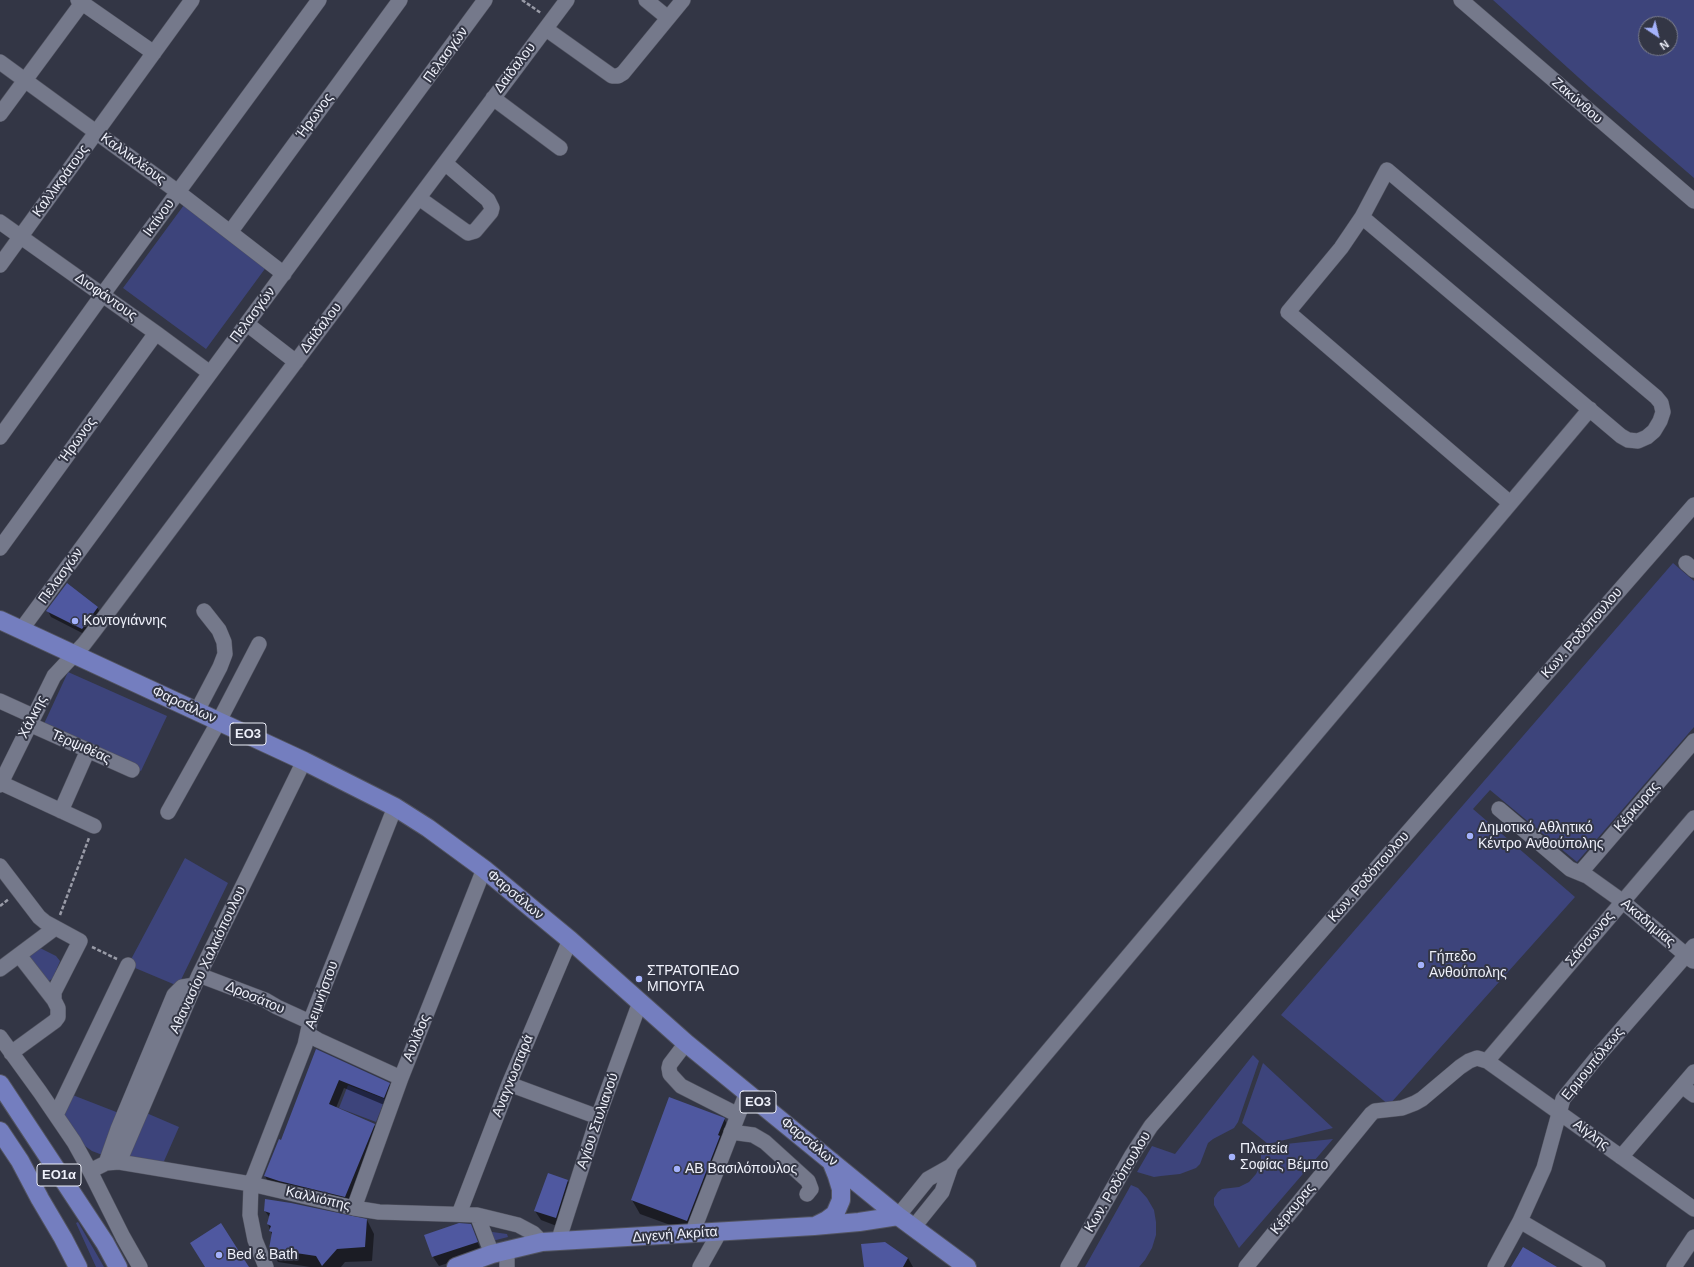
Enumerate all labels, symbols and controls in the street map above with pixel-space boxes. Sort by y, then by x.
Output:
north arrow [1638,16,1678,56]
street label: Πελασγών [420,24,472,86]
text: N [1658,38,1671,52]
street label: Δαίδαλου [491,40,539,96]
street label: Ζακύνθου [1548,74,1606,128]
street label: Ήρωνος [293,90,337,142]
street label: Καλλικλέους [97,130,169,188]
street label: Καλλικράτους [29,142,93,220]
street label: Ικτίνου [140,196,178,240]
street label: Διοφάντους [72,269,140,325]
street label: Πελασγών [227,284,279,346]
street label: Δαίδαλου [297,300,345,356]
street label: Ήρωνος [56,414,100,466]
street label: Πελασγών [35,545,87,607]
street label: Κων. Ροδόπουλου [1538,584,1626,682]
place label: Κοντογιάννης [83,613,167,629]
marker: Κοντογιάννης [70,616,80,626]
street label: Φαρσάλων [149,683,219,727]
street label: Χάλκης [15,693,51,741]
road number: ΕΟ3 [230,723,266,745]
street label: Τερψιθέας [49,726,113,768]
street label: Κέρκυρας [1611,778,1663,836]
place label: Δημοτικό Αθλητικό Κέντρο Ανθούπολης [1478,820,1604,852]
street label: Κων. Ροδόπουλου [1325,828,1413,926]
marker: Δημοτικό Αθλητικό Κέντρο Ανθούπολης [1465,831,1475,841]
street label: Φαρσάλων [483,866,547,924]
street label: Αθανασίου Χαλκιόπουλου [166,884,250,1036]
street label: Ακαδημίας [1617,895,1679,951]
street label: Σάσσωνος [1562,908,1618,970]
place label: Γήπεδο Ανθούπολης [1429,949,1507,982]
street label: Αειμνήστου [302,959,342,1031]
marker: Γήπεδο Ανθούπολης [1416,960,1426,970]
place label: ΣΤΡΑΤΟΠΕΔΟ ΜΠΟΥΓΑ [647,963,739,996]
marker: ΣΤΡΑΤΟΠΕΔΟ ΜΠΟΥΓΑ [634,974,644,984]
street label: Δροσάτου [223,978,287,1018]
street label: Αυλίδος [400,1012,434,1064]
street label: Ερμουπόλεως [1558,1024,1628,1104]
street label: Αναγνωσταρά [489,1032,537,1120]
street label: Αγίου Στυλιανού [574,1071,622,1171]
road number: ΕΟ3 [740,1091,776,1113]
street label: Φαρσάλων [777,1114,841,1170]
street label: Αίγλης [1569,1116,1613,1154]
street label: Κων. Ροδόπουλου [1081,1129,1155,1235]
place label: Πλατεία Σοφίας Βέμπο [1240,1141,1328,1174]
marker: Πλατεία Σοφίας Βέμπο [1227,1152,1237,1162]
place label: ΑΒ Βασιλόπουλος [685,1161,797,1177]
road number: ΕΟ1α [37,1164,81,1186]
marker: ΑΒ Βασιλόπουλος [672,1164,682,1174]
street label: Κέρκυρας [1267,1180,1319,1238]
street label: Καλλιόπης [284,1183,352,1215]
street label: Διγενή Ακρίτα [632,1224,718,1246]
place label: Bed & Bath [227,1247,298,1263]
marker: Bed & Bath [214,1250,224,1260]

